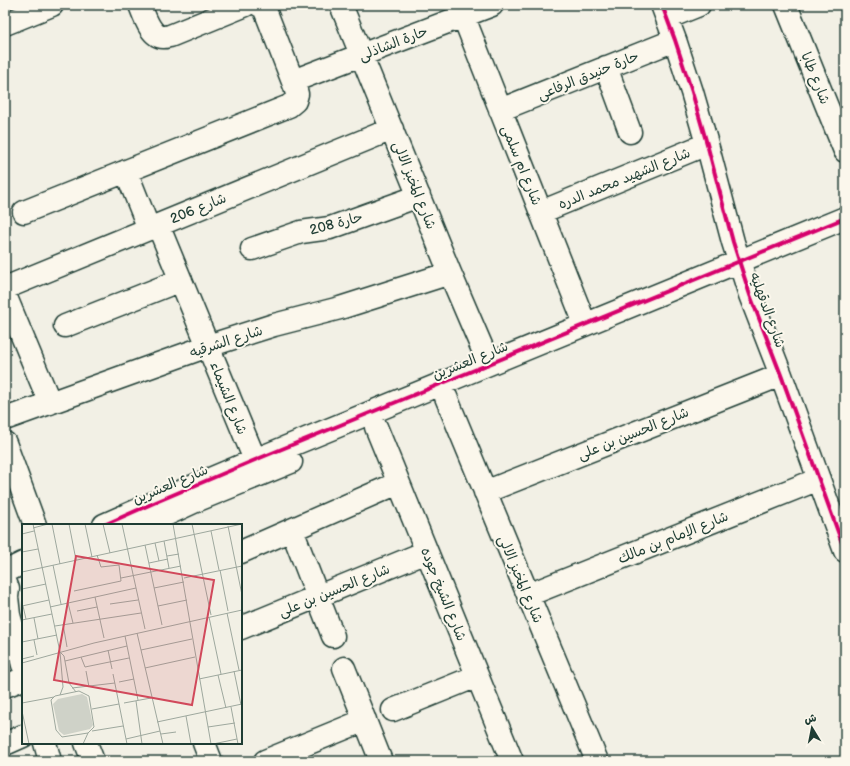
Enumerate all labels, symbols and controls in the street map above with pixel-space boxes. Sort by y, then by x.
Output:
street label: حارة الشاذلى [356,23,430,64]
street label: حارة حنيدق الرفاعى [535,47,641,104]
street label: شارع طابا [796,50,834,107]
street label: شارع ام سلمى [496,123,545,209]
street label: شارع المخبز الالى [388,139,440,232]
street label: شارع الشهيد محمد الدره [556,144,693,214]
street label: شارع 206 [168,190,229,228]
street label: حارة 208 [308,208,365,239]
street label: شارع الدقهليه [745,270,789,351]
street label: شارع الشرقيه [188,322,265,362]
street label: شارع العشرين [430,338,511,384]
street label: شارع الشيماء [205,359,251,438]
street label: شارع الحسين بن على [575,403,692,464]
street label: شارع العشرين [130,461,211,509]
street label: شارع الإمام بن مالك [615,508,732,569]
inset map [22,524,242,744]
street label: شارع المخبز الالى [494,533,547,626]
street label: شارع الشيخ جوده [416,545,470,644]
street label: شارع الحسين بن على [276,560,393,621]
north arrow [792,708,832,748]
text: ش [803,711,817,726]

